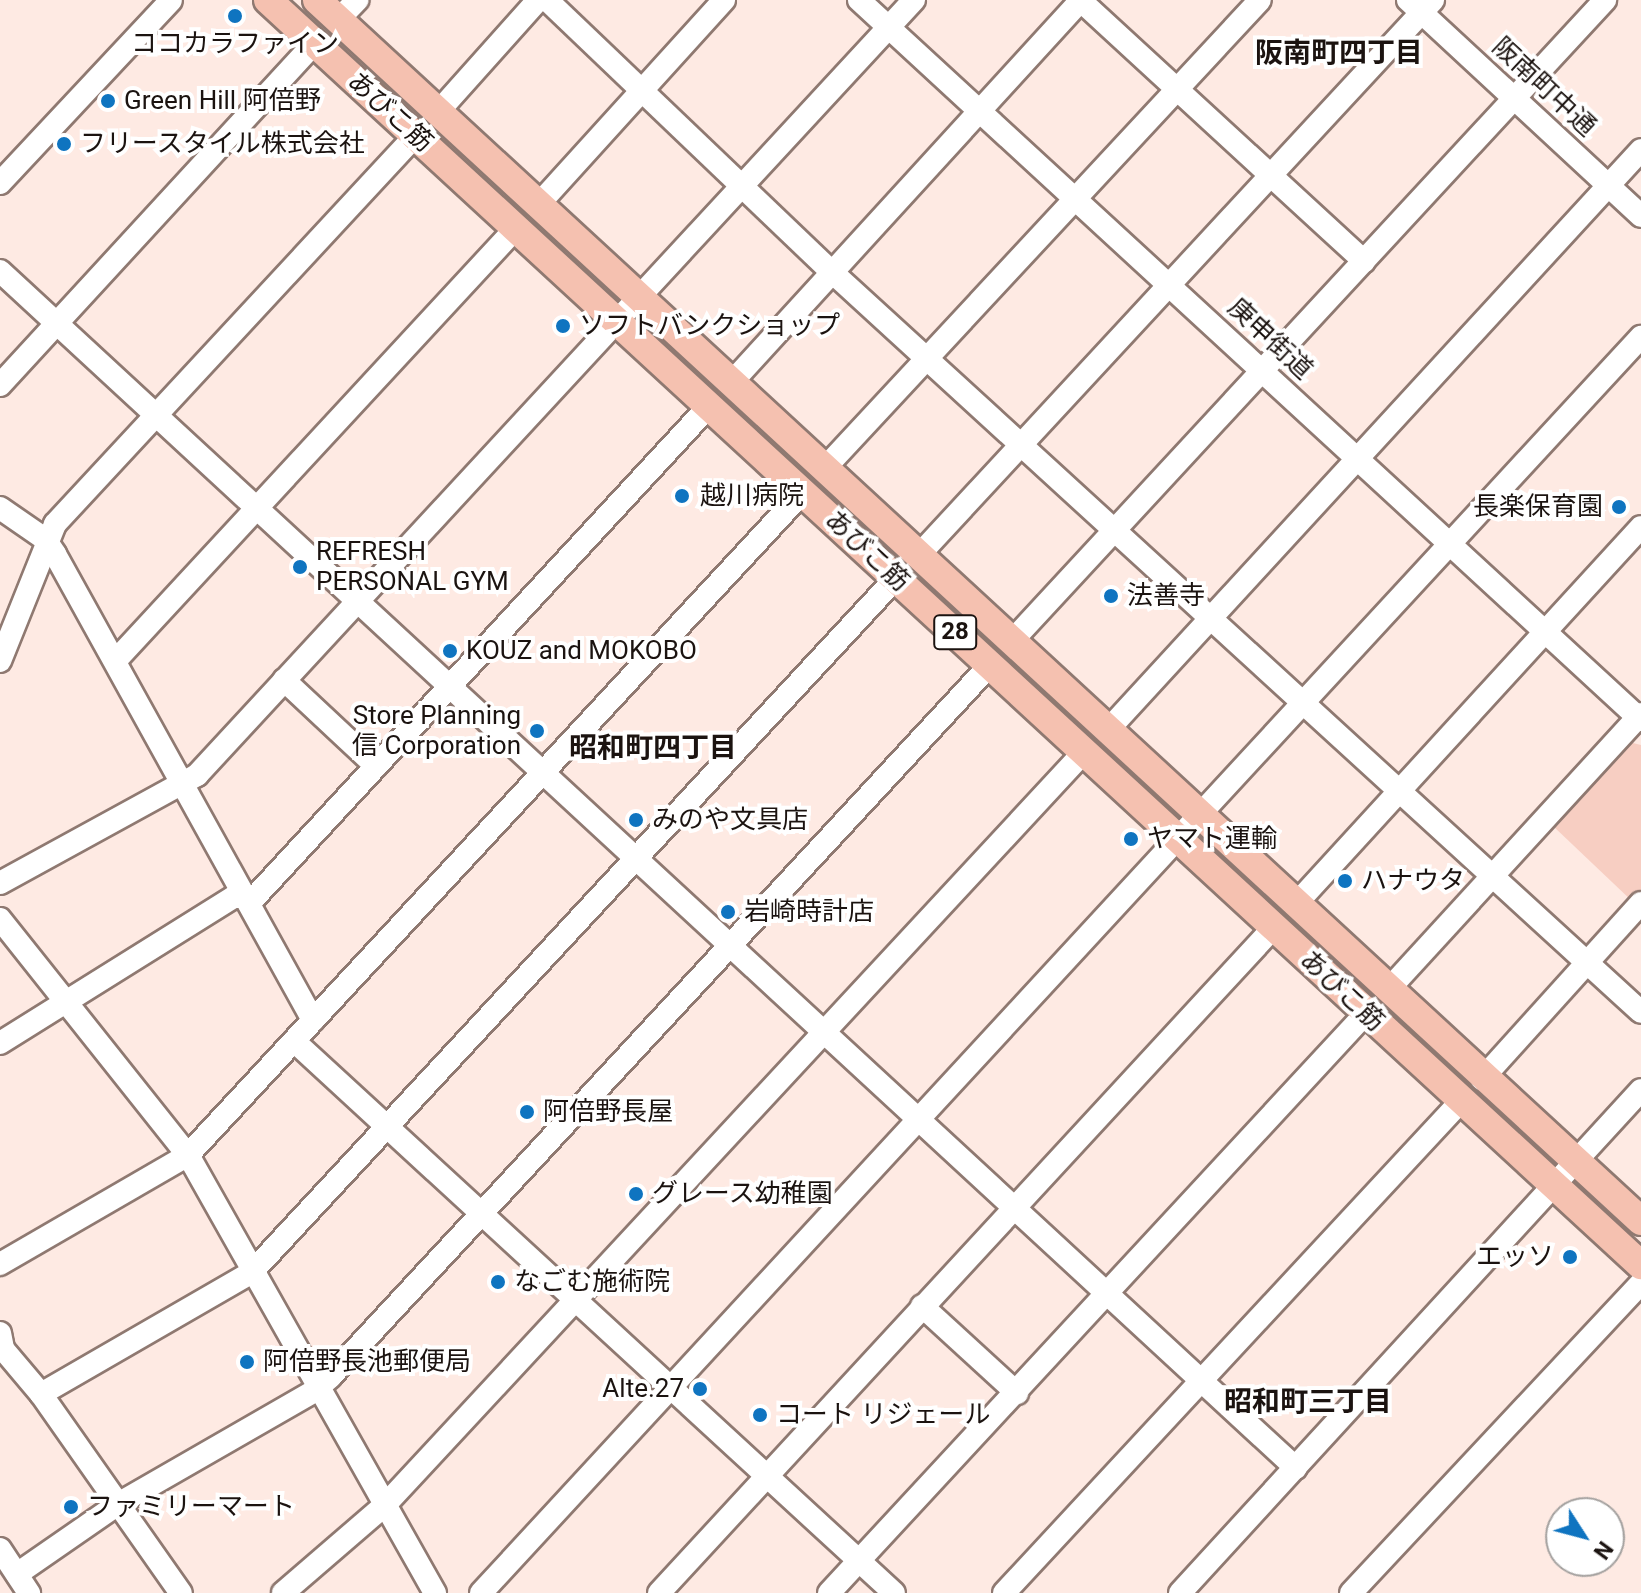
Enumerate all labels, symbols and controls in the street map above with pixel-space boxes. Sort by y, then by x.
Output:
marker: ココカラファイン [226,7,244,25]
place label: ココカラファイン [131,28,339,60]
street label: 阪南町中通 [1486,31,1602,143]
district label: 阪南町四丁目 [1255,36,1423,70]
street label: あびこ筋 [341,66,439,158]
place label: Green Hill 阿倍野 [124,85,321,117]
marker: Green Hill 阿倍野 [99,92,117,110]
place label: フリースタイル株式会社 [80,128,366,160]
marker: フリースタイル株式会社 [55,135,73,153]
street label: 庚申街道 [1221,292,1319,386]
place label: ソフトバンクショップ [579,310,839,342]
marker: ソフトバンクショップ [554,317,572,335]
place label: 越川病院 [700,480,804,512]
marker: 越川病院 [671,485,693,507]
place label: 長楽保育園 [1473,491,1603,523]
marker: 長楽保育園 [1610,498,1628,516]
street label: あびこ筋 [818,504,916,598]
place label: REFRESH PERSONAL GYM [316,536,509,598]
marker: REFRESH PERSONAL GYM [291,558,309,576]
place label: 法善寺 [1127,580,1205,612]
marker: 法善寺 [1102,587,1120,605]
road number: 28 [933,612,977,652]
place label: KOUZ and MOKOBO [466,635,697,667]
marker: KOUZ and MOKOBO [441,642,459,660]
place label: Store Planning 信 Corporation [352,700,521,762]
marker: Store Planning 信 Corporation [528,722,546,740]
district label: 昭和町四丁目 [569,731,737,765]
place label: みのや文具店 [652,804,808,836]
marker: みのや文具店 [627,811,645,829]
place label: ヤマト運輸 [1147,823,1277,855]
marker: ヤマト運輸 [1122,830,1140,848]
place label: ハナウタ [1361,865,1465,897]
marker: ハナウタ [1336,872,1354,890]
place label: 岩崎時計店 [744,896,874,928]
marker: 岩崎時計店 [719,903,737,921]
street label: あびこ筋 [1293,944,1391,1038]
place label: 阿倍野長屋 [543,1096,673,1128]
marker: 阿倍野長屋 [518,1103,536,1121]
place label: グレース幼稚園 [652,1178,834,1210]
marker: グレース幼稚園 [627,1185,645,1203]
place label: エッソ [1476,1241,1554,1273]
marker: エッソ [1561,1248,1579,1266]
place label: なごむ施術院 [514,1266,670,1298]
marker: なごむ施術院 [489,1273,507,1291]
place label: 阿倍野長池郵便局 [263,1346,471,1378]
marker: 阿倍野長池郵便局 [238,1353,256,1371]
place label: Alte.27 [602,1373,684,1405]
marker: Alte.27 [691,1380,709,1398]
district label: 昭和町三丁目 [1224,1385,1392,1419]
place label: コート リジェール [776,1399,990,1431]
marker: コート リジェール [751,1406,769,1424]
place label: ファミリーマート [87,1491,295,1523]
north arrow [1545,1497,1625,1577]
marker: ファミリーマート [62,1498,80,1516]
text: N [1589,1537,1618,1564]

